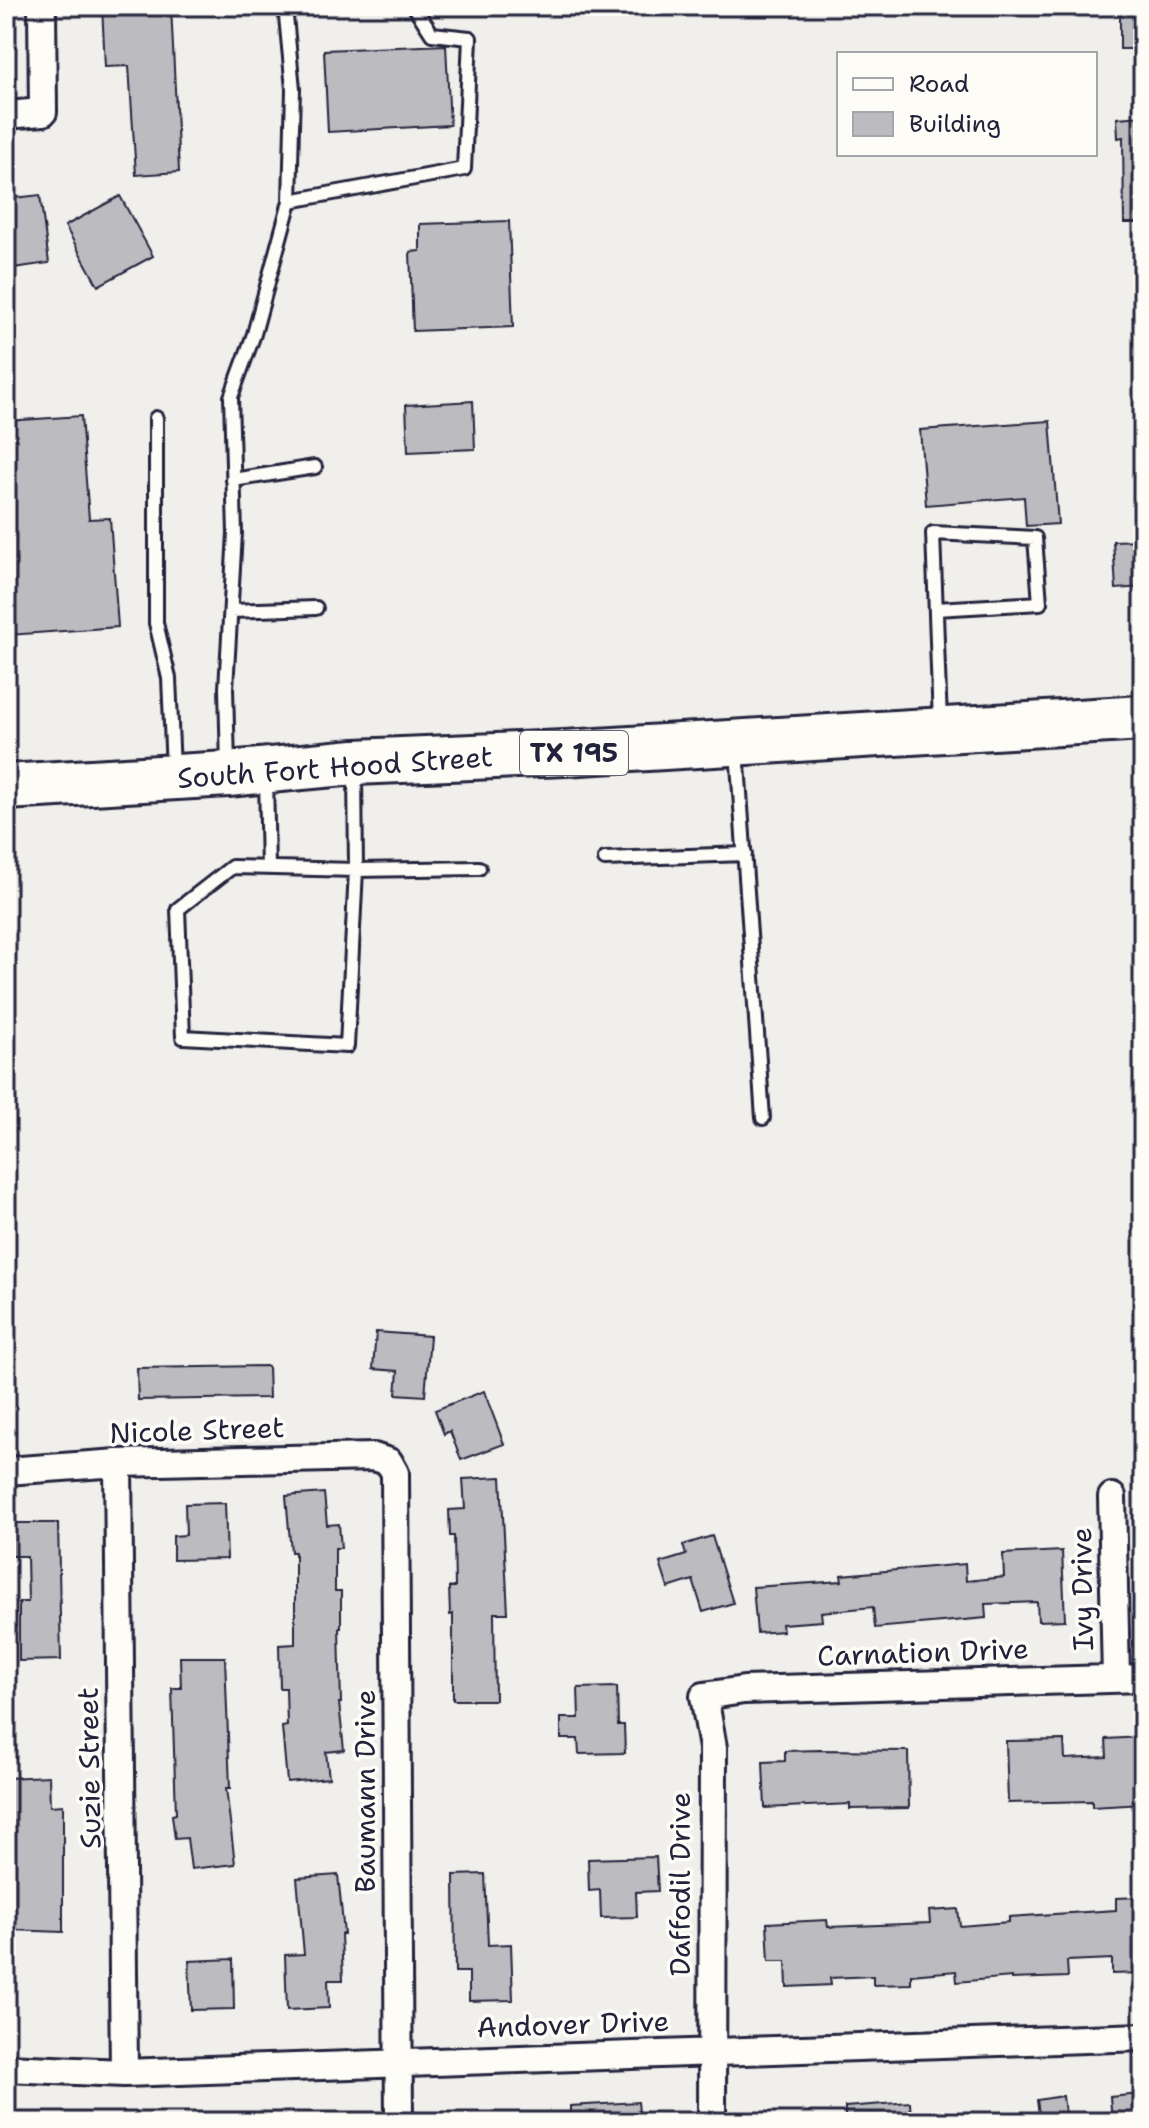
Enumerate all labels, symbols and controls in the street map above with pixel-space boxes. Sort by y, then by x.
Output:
legend [837,52,1097,156]
text: Road [909,68,969,100]
text: Building [909,108,1001,140]
road number: TX 195 [520,731,628,775]
street label: South Fort Hood Street [176,737,494,797]
street label: Nicole Street [109,1408,285,1452]
street label: Ivy Drive [1062,1527,1102,1651]
street label: Carnation Drive [817,1629,1029,1675]
street label: Suzie Street [69,1687,109,1849]
street label: Baumann Drive [346,1689,384,1893]
street label: Daffodil Drive [661,1792,699,1976]
street label: Andover Drive [476,2002,670,2046]

